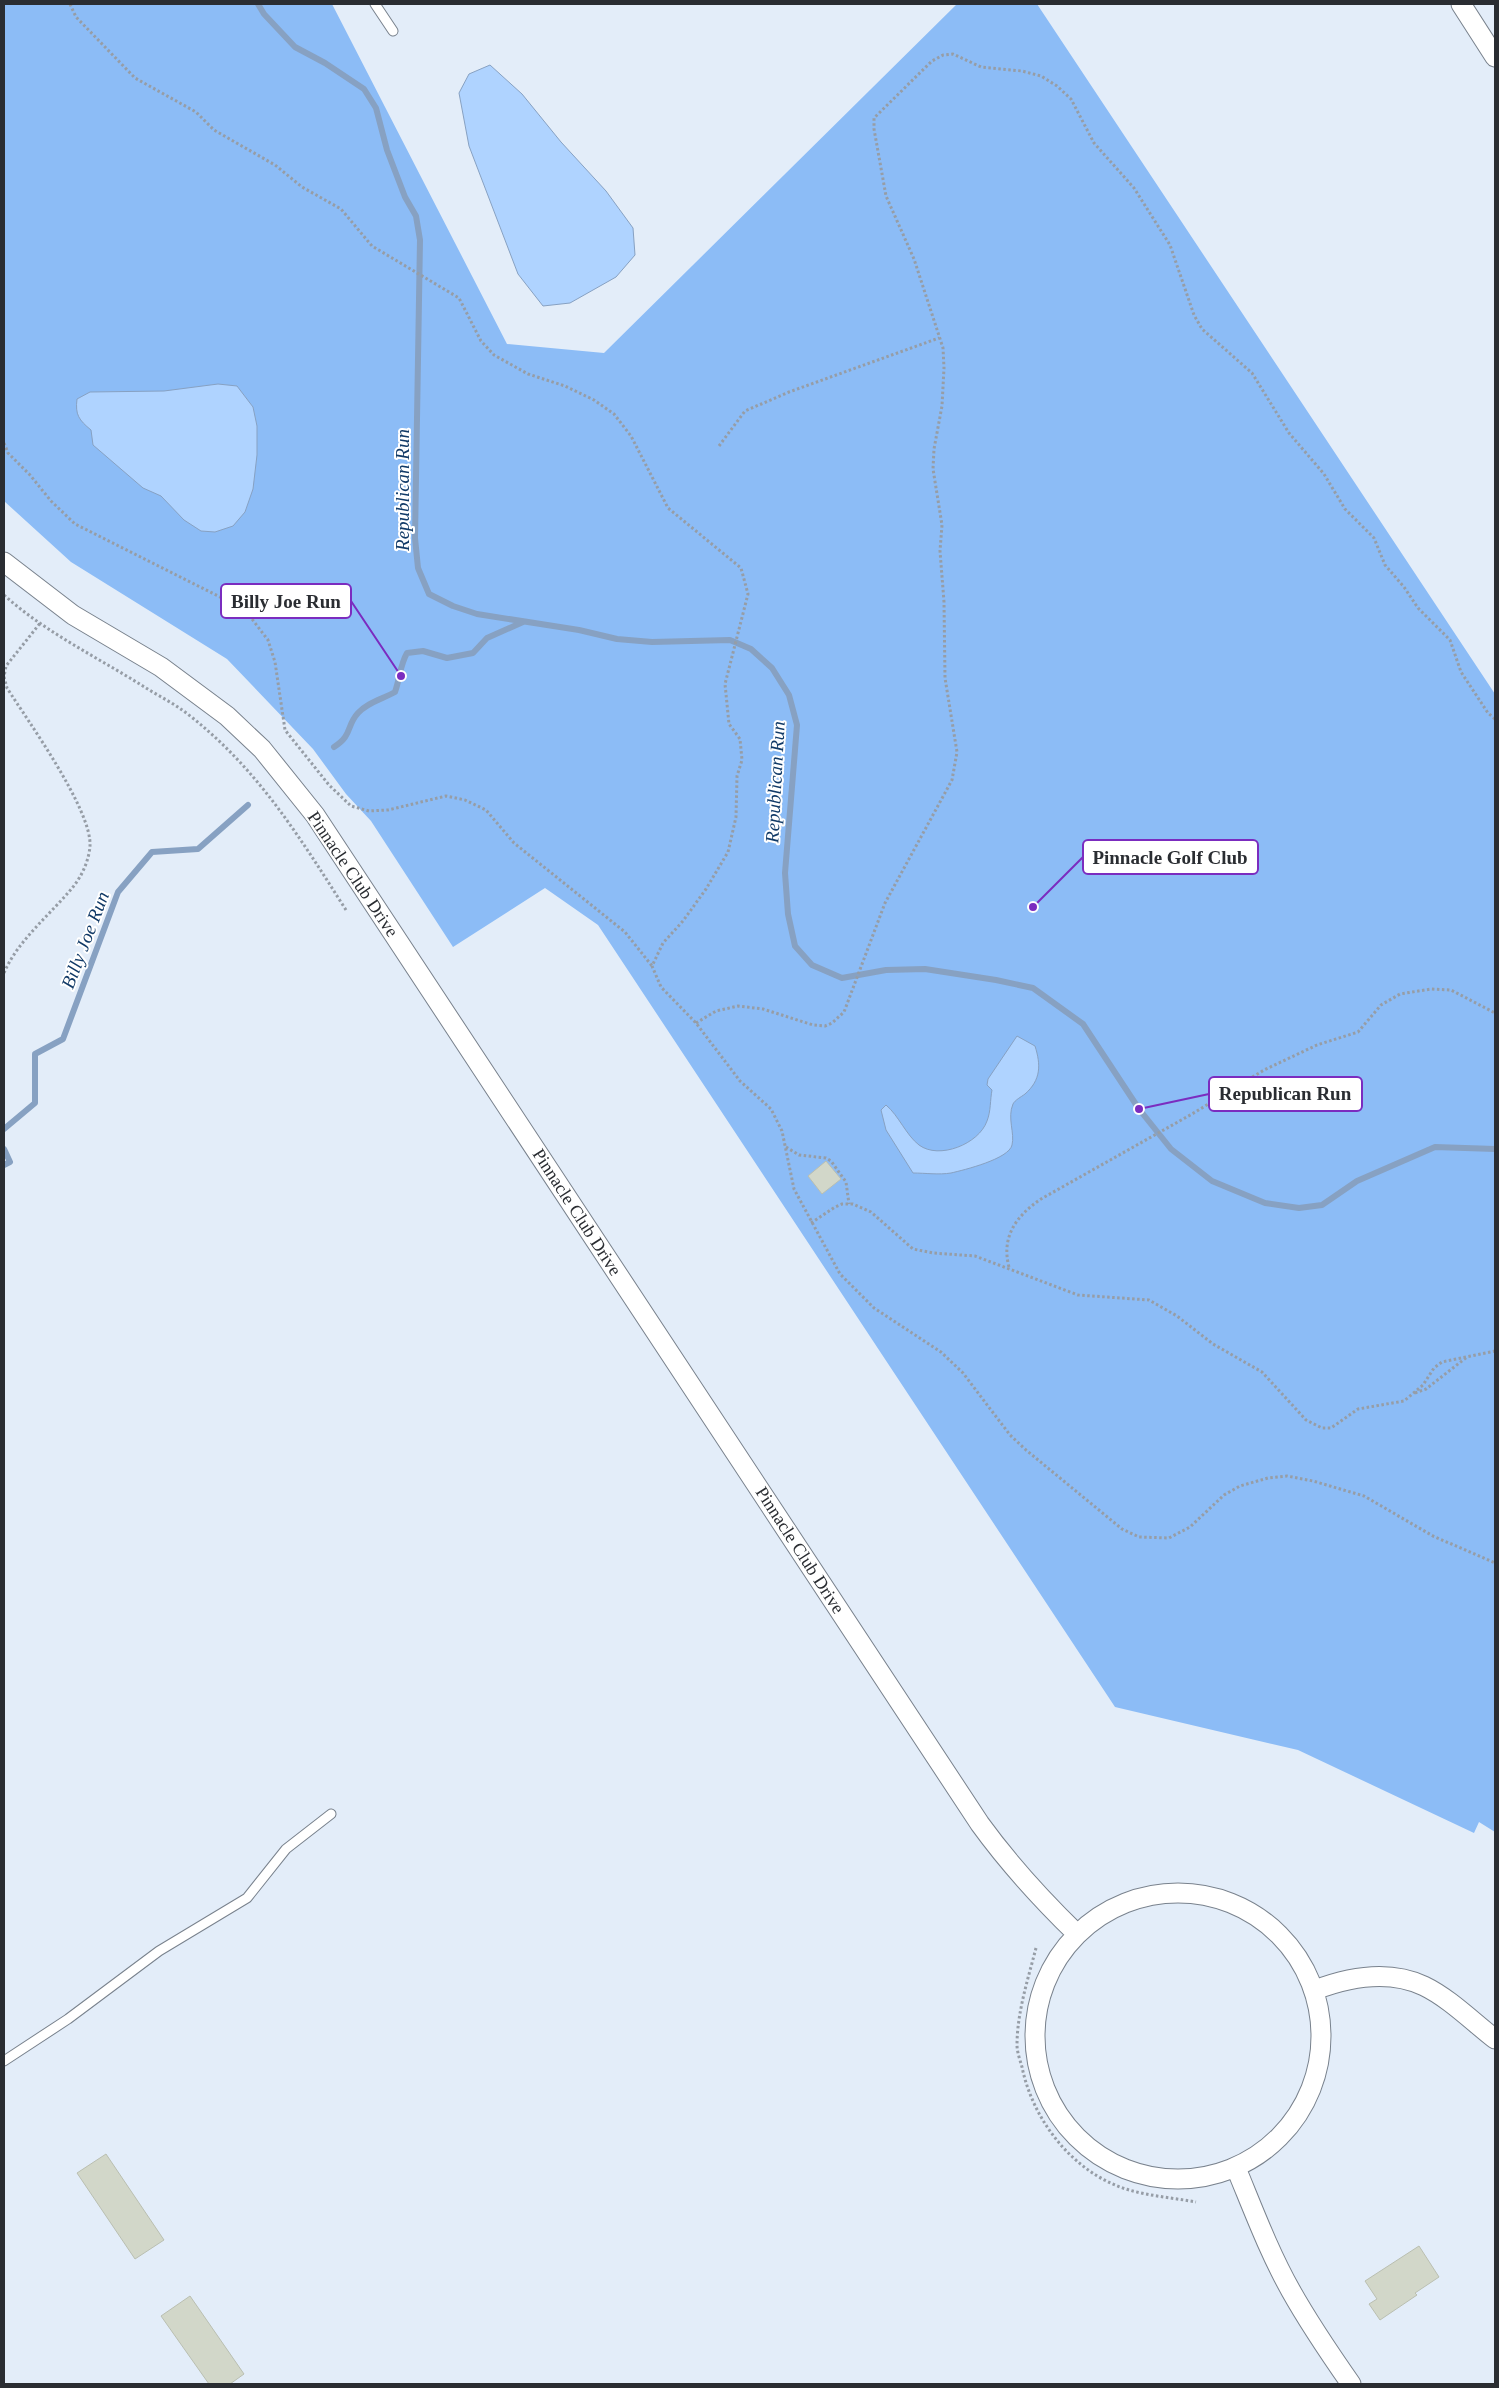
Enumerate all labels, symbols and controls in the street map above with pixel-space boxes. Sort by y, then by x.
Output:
water label: Republican Run [392,429,413,552]
callout: Billy Joe Run [221,584,351,618]
text: Billy Joe Run [231,591,341,612]
water label: Republican Run [761,721,789,844]
street label: Pinnacle Club Drive [304,807,402,941]
callout: Pinnacle Golf Club [1083,840,1258,874]
text: Pinnacle Golf Club [1092,847,1248,868]
water label: Billy Joe Run [57,888,113,992]
callout: Republican Run [1209,1077,1362,1111]
text: Republican Run [1219,1083,1352,1104]
street label: Pinnacle Club Drive [529,1145,625,1279]
street label: Pinnacle Club Drive [752,1483,848,1617]

